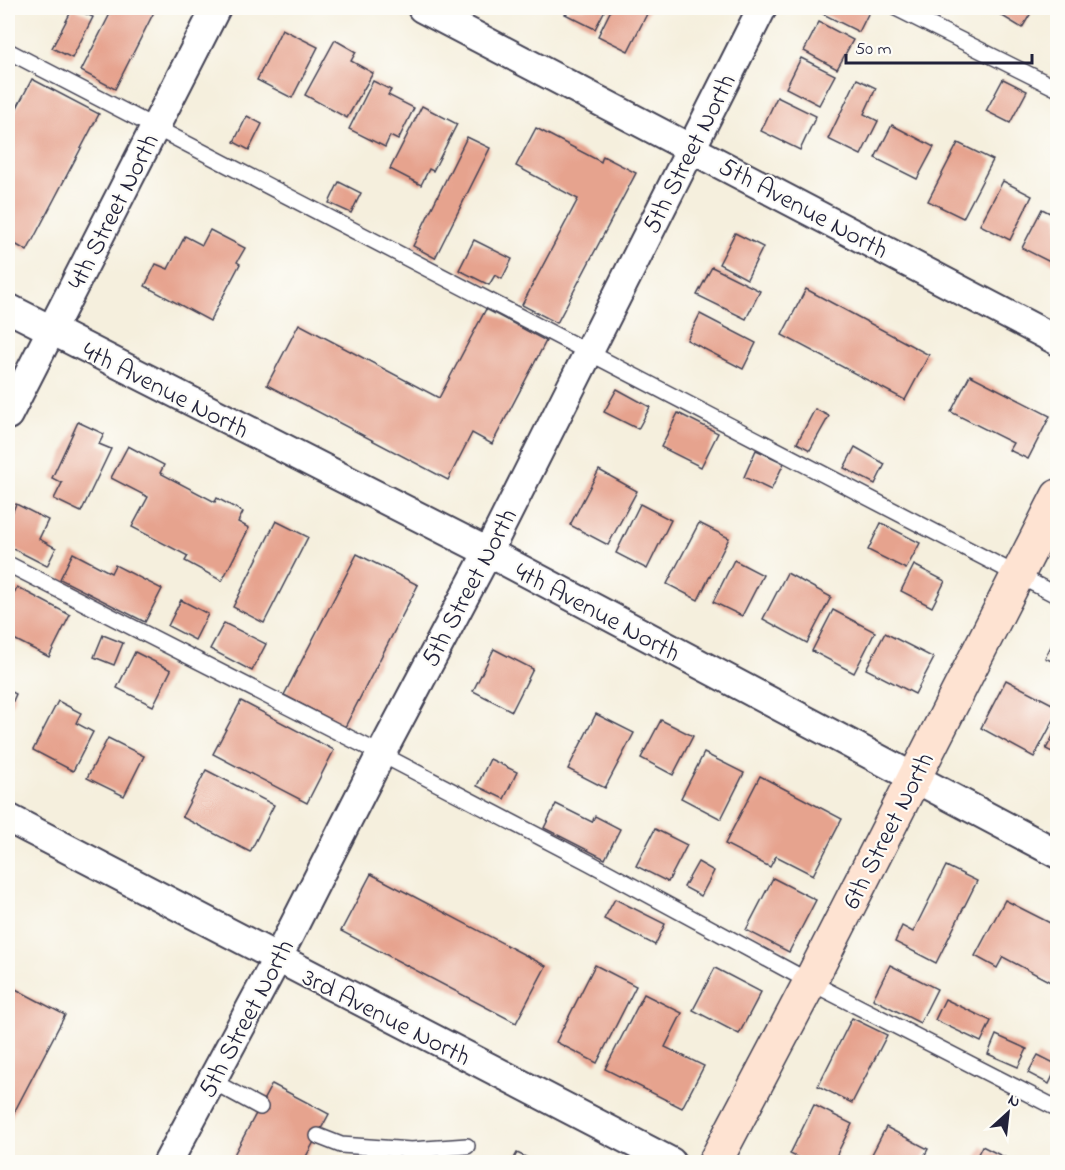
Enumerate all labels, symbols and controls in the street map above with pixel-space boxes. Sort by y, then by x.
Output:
scale bar [846,27,1032,65]
text: 50 m [855,37,892,63]
street label: 5th Street North [634,68,747,241]
street label: 4th Street North [59,128,170,297]
street label: 5th Avenue North [711,149,894,270]
street label: 4th Avenue North [75,333,255,450]
street label: 5th Street North [413,502,528,674]
street label: 4th Avenue North [507,554,686,673]
street label: 6th Street North [834,746,945,916]
street label: 5th Street North [190,933,305,1105]
street label: 3rd Avenue North [295,960,476,1077]
north arrow [978,1083,1038,1143]
text: N [1004,1088,1024,1115]

